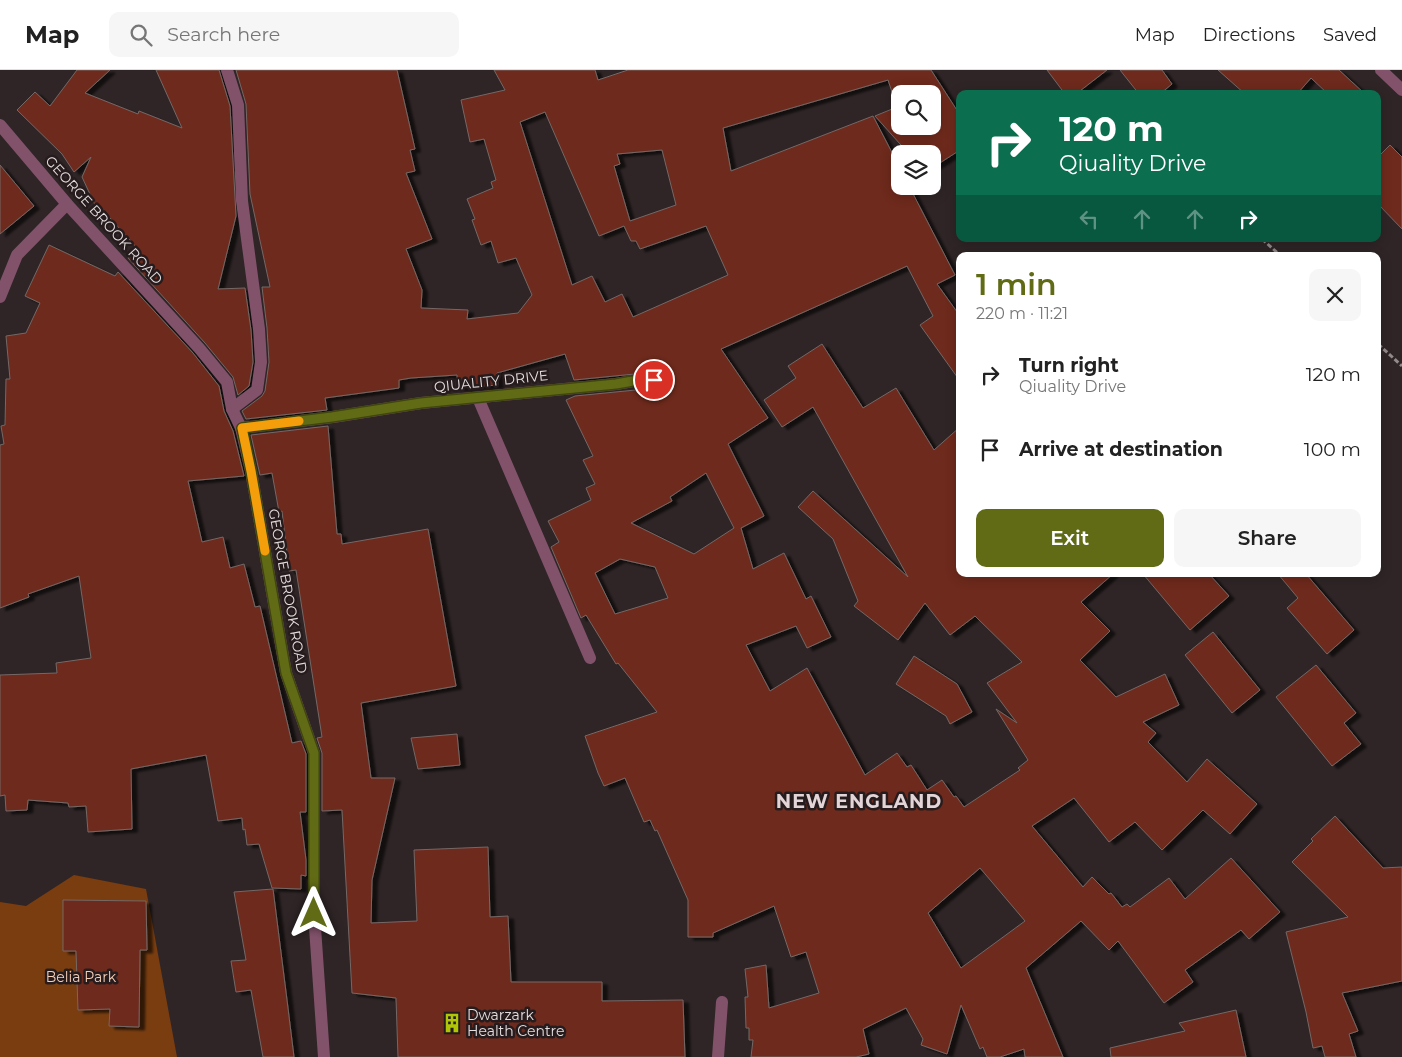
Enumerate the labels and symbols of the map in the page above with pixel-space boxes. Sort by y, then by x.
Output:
street label: GEORGE BROOK ROAD [41,152,167,288]
pin [633,359,675,401]
street label: QIUALITY DRIVE [433,366,549,396]
street label: GEORGE BROOK ROAD [265,507,311,675]
district label: NEW ENGLAND [776,790,942,813]
position arrow [287,886,339,938]
park label: Belia Park [46,968,117,986]
place label: Dwarzark Health Centre [467,1006,564,1040]
building icon: Dwarzark Health Centre [441,1012,463,1034]

